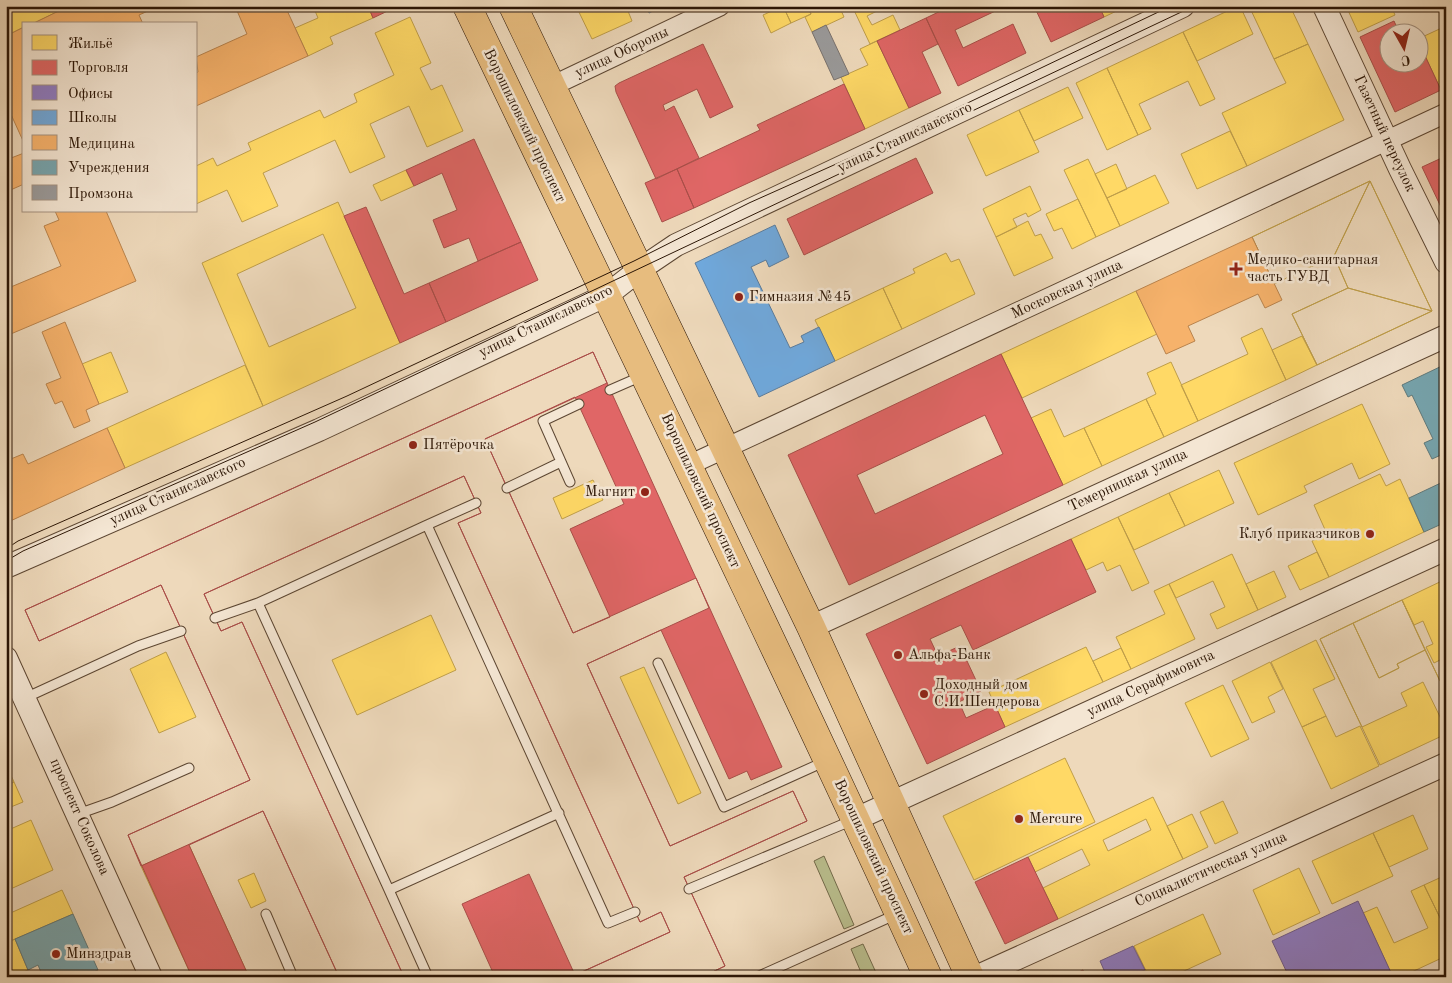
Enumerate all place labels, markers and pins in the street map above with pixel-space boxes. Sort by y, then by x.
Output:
place label: Медико-санитарная часть ГУВД [1247,253,1379,285]
marker: Медико-санитарная часть ГУВД [1229,262,1243,276]
place label: Гимназия №45 [749,290,851,305]
marker: Гимназия №45 [733,291,745,303]
place label: Пятёрочка [423,438,495,453]
marker: Пятёрочка [407,439,419,451]
place label: Магнит [585,485,635,500]
marker: Магнит [639,486,651,498]
place label: Клуб приказчиков [1239,527,1360,542]
marker: Клуб приказчиков [1364,528,1376,540]
place label: Альфа-Банк [908,648,991,663]
marker: Альфа-Банк [892,649,904,661]
place label: Доходный дом С.И.Шендерова [934,678,1040,710]
marker: Доходный дом С.И.Шендерова [918,688,930,700]
place label: Mercure [1029,812,1082,827]
marker: Mercure [1013,813,1025,825]
place label: Минздрав [66,947,131,962]
marker: Минздрав [50,948,62,960]

